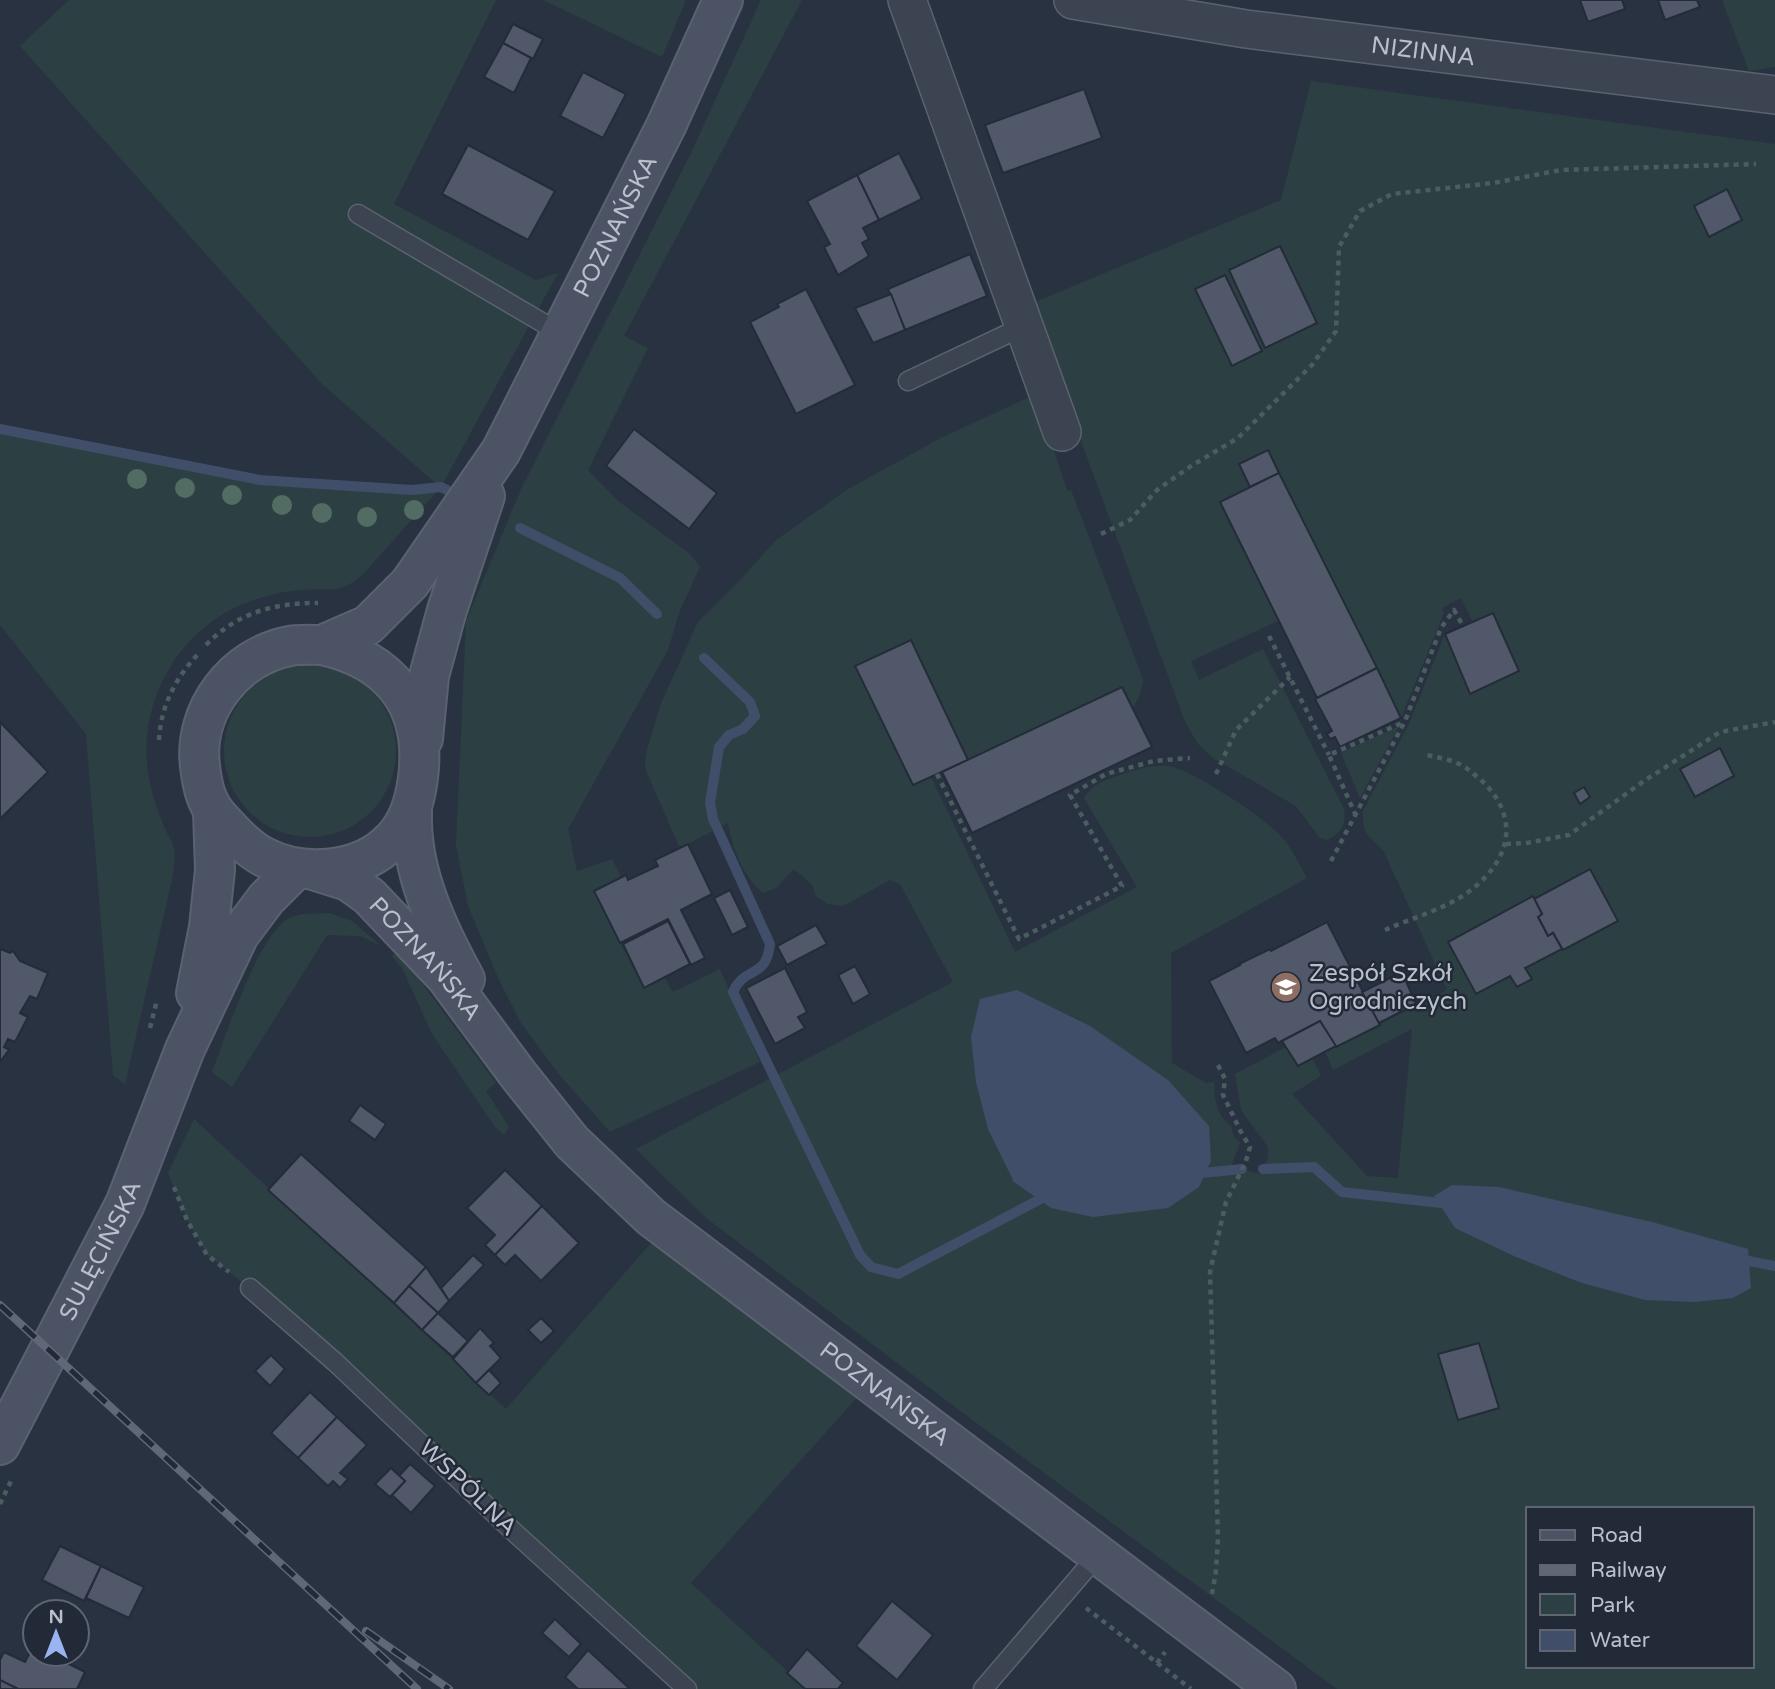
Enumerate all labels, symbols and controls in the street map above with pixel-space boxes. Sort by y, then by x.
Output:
street label: NIZINNA [1369,30,1477,72]
street label: POZNAŃSKA [567,150,663,302]
street label: POZNAŃSKA [363,891,488,1026]
place label: Zespół Szkół Ogrodniczych [1309,959,1467,1016]
school or university icon: Zespół Szkół Ogrodniczych [1269,970,1303,1004]
street label: SULĘCIŃSKA [53,1176,147,1325]
street label: POZNAŃSKA [814,1335,956,1452]
street label: WSPÓLNA [413,1433,524,1542]
legend [1526,1507,1754,1668]
text: Road [1590,1523,1643,1548]
text: Railway [1590,1558,1667,1583]
text: Park [1590,1593,1635,1618]
north arrow [21,1598,91,1668]
text: N [48,1606,64,1628]
text: Water [1590,1628,1650,1653]

